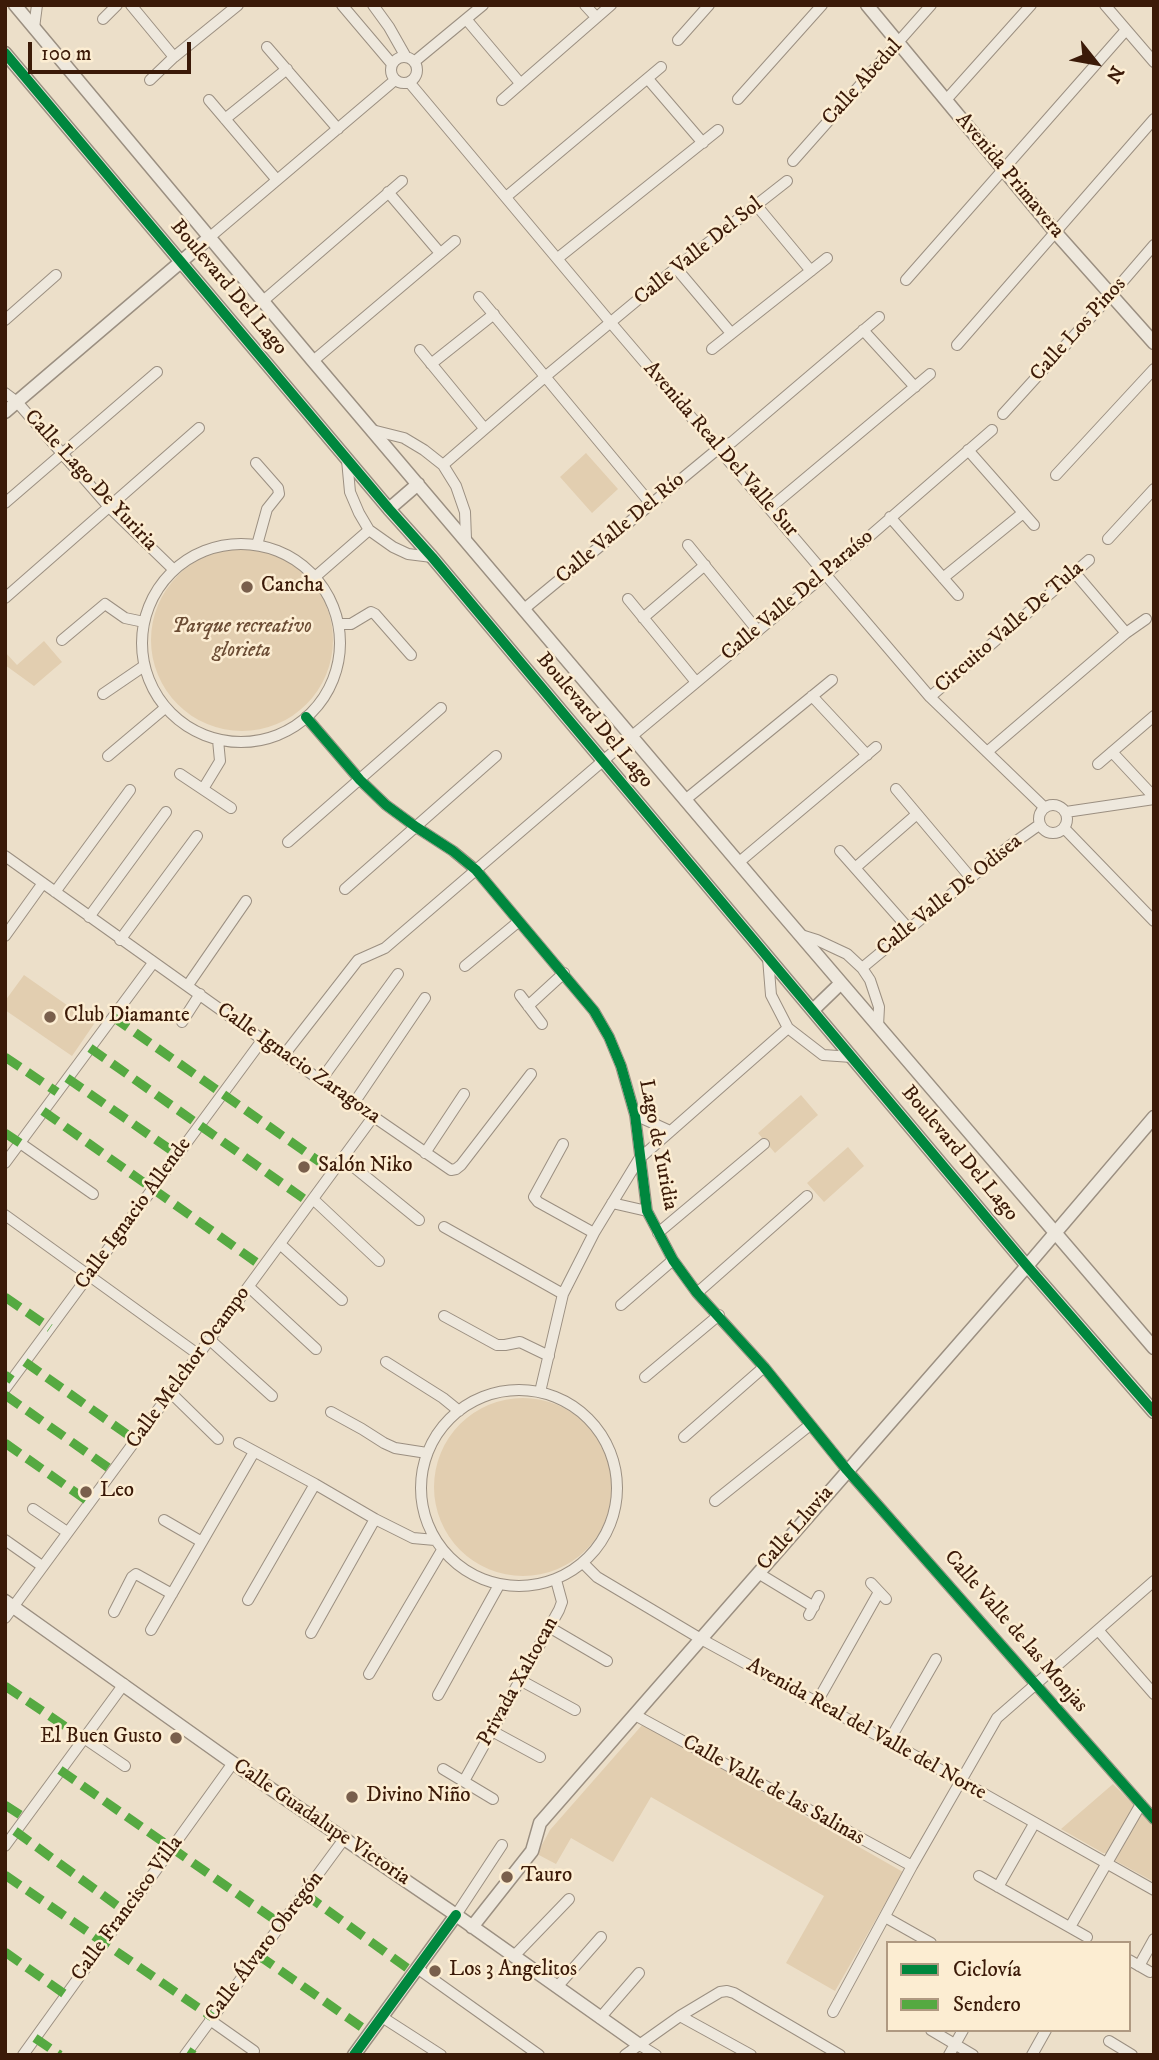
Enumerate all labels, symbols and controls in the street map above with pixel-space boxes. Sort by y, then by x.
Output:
scale bar [32,28,194,72]
north arrow [1061,28,1131,98]
street label: Calle Abedul [818,35,908,131]
text: 100 m [41,41,92,67]
text: N [1101,61,1128,87]
street label: Avenida Primavera [949,108,1069,244]
street label: Calle Valle Del Sol [630,193,768,311]
street label: Boulevard Del Lago [164,215,292,361]
street label: Calle Los Pinos [1026,273,1132,387]
street label: Avenida Real Del Valle Sur [637,357,803,543]
street label: Calle Lago De Yuriria [18,405,162,557]
street label: Calle Valle Del Río [552,468,690,590]
street label: Calle Valle Del Paraíso [717,525,879,667]
street label: Circuito Valle De Tula [931,557,1089,699]
place label: Cancha [261,574,324,600]
marker: Cancha [239,579,255,595]
park label: Parque recreativo glorieta [172,615,312,665]
street label: Boulevard Del Lago [530,648,658,794]
street label: Calle Valle De Odisea [872,830,1028,962]
street label: Calle Ignacio Zaragoza [211,998,385,1130]
place label: Club Diamante [64,1004,190,1030]
marker: Club Diamante [42,1009,58,1025]
street label: Lago de Yuridia [632,1077,682,1213]
street label: Boulevard Del Lago [895,1081,1023,1227]
street label: Calle Ignacio Allende [71,1133,197,1295]
place label: Salón Niko [318,1154,412,1180]
marker: Salón Niko [296,1159,312,1175]
street label: Calle Melchor Ocampo [122,1282,256,1454]
place label: Leo [100,1479,134,1505]
street label: Calle Lluvia [752,1481,840,1577]
marker: Leo [78,1484,94,1500]
street label: Calle Valle de las Monjas [938,1546,1092,1718]
street label: Privada Xaltocan [473,1613,565,1751]
street label: Avenida Real del Valle del Norte [742,1653,990,1807]
place label: El Buen Gusto [40,1725,162,1751]
marker: El Buen Gusto [168,1730,184,1746]
street label: Calle Valle de las Salinas [678,1730,868,1852]
street label: Calle Guadalupe Victoria [228,1754,414,1892]
place label: Divino Niño [366,1784,471,1810]
marker: Divino Niño [344,1789,360,1805]
street label: Calle Francisco Villa [67,1831,189,1987]
place label: Tauro [521,1864,572,1890]
street label: Calle Álvaro Obregón [200,1867,330,2027]
marker: Tauro [499,1869,515,1885]
legend [886,1941,1131,2032]
text: Ciclovía [953,1957,1021,1983]
place label: Los 3 Angelitos [449,1958,577,1984]
marker: Los 3 Angelitos [427,1963,443,1979]
text: Sendero [953,1992,1021,2018]

